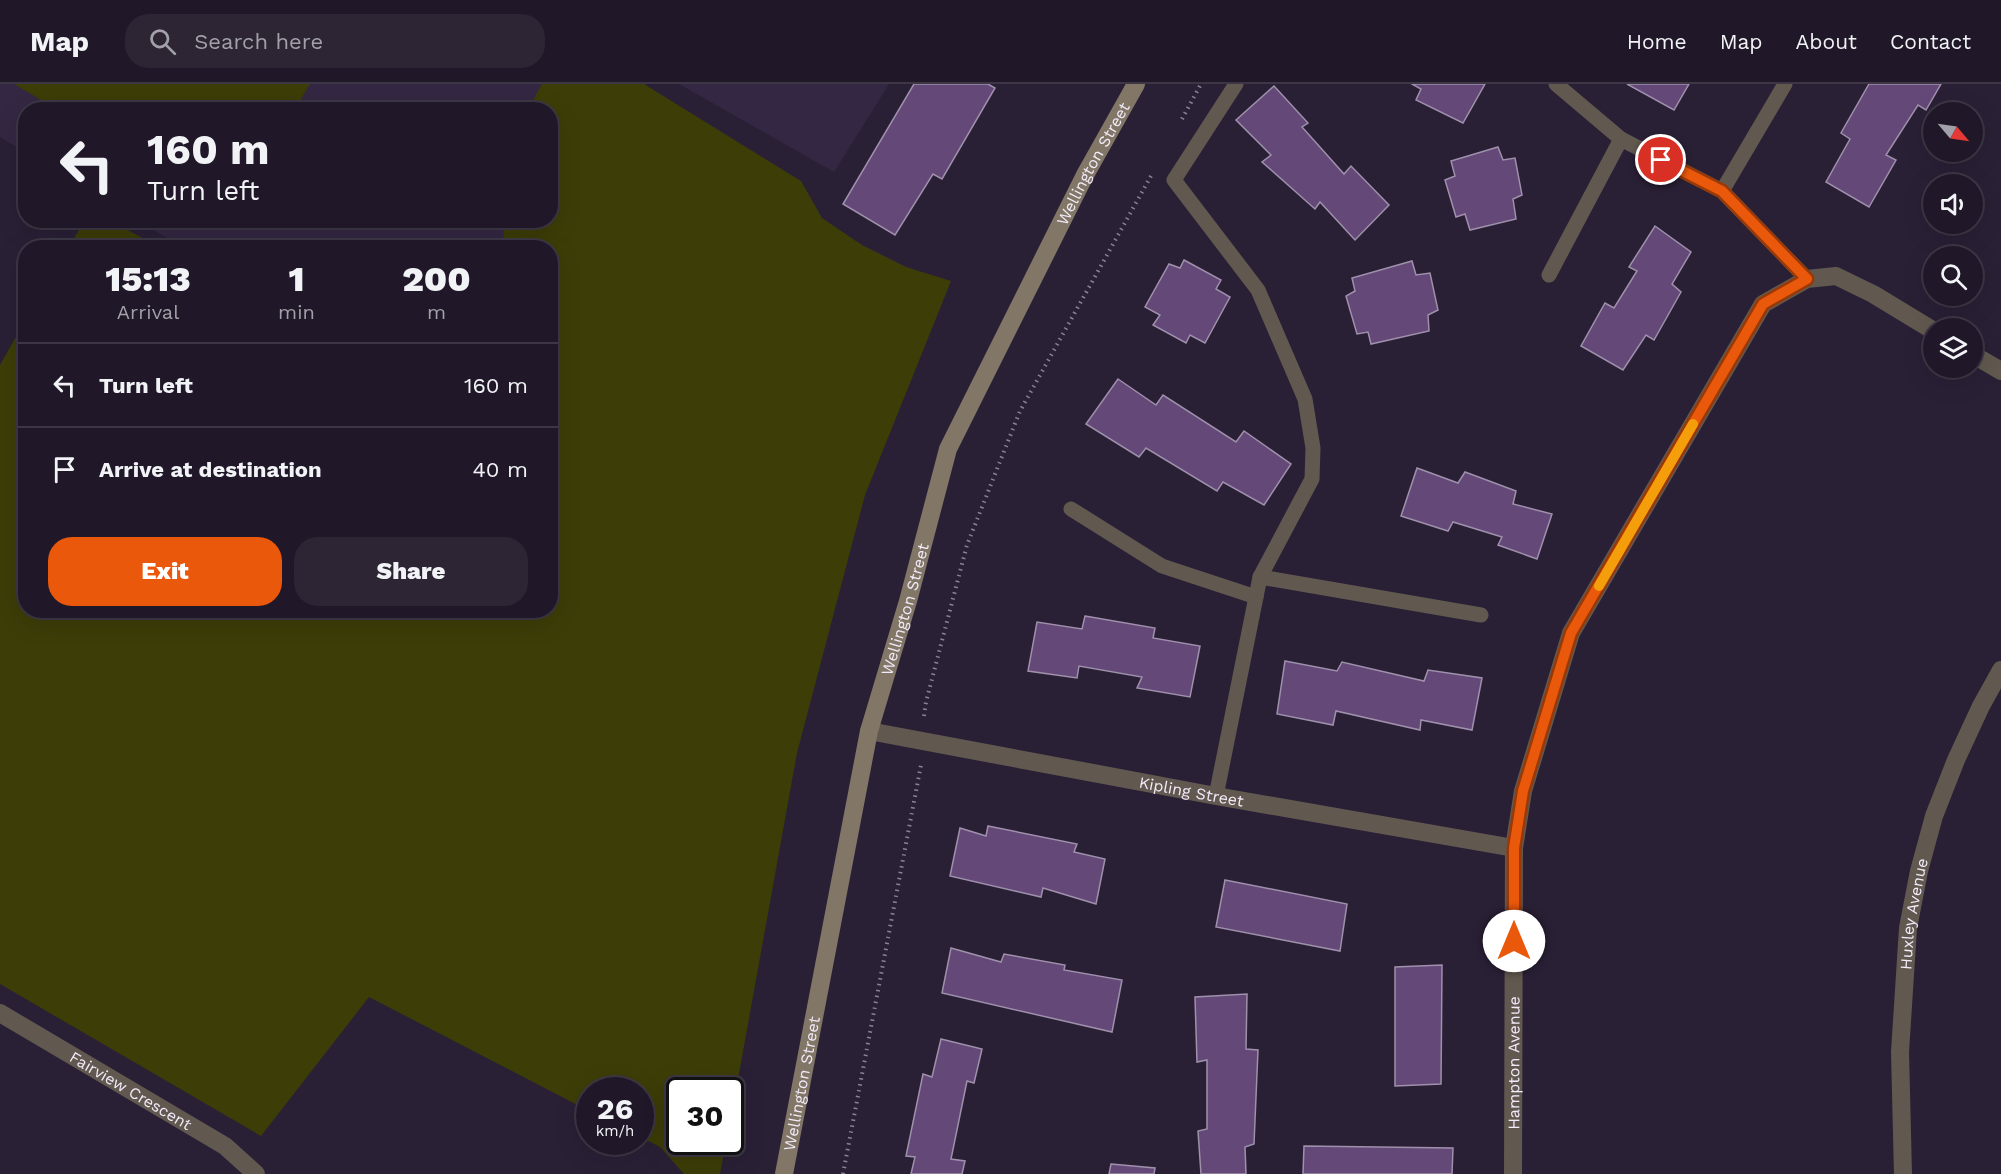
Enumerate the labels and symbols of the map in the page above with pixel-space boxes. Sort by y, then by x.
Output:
street label: Wellington Street [1052,99,1133,228]
north arrow [1923,102,1983,162]
pin [1635,134,1686,185]
street label: Wellington Street [877,541,932,678]
street label: Kipling Street [1138,772,1246,810]
street label: Huxley Avenue [1896,856,1932,970]
position arrow [1482,909,1546,973]
street label: Hampton Avenue [1504,996,1523,1130]
street label: Wellington Street [779,1015,824,1152]
street label: Fairview Crescent [66,1047,196,1134]
speed limit sign: 30 [666,1077,744,1155]

